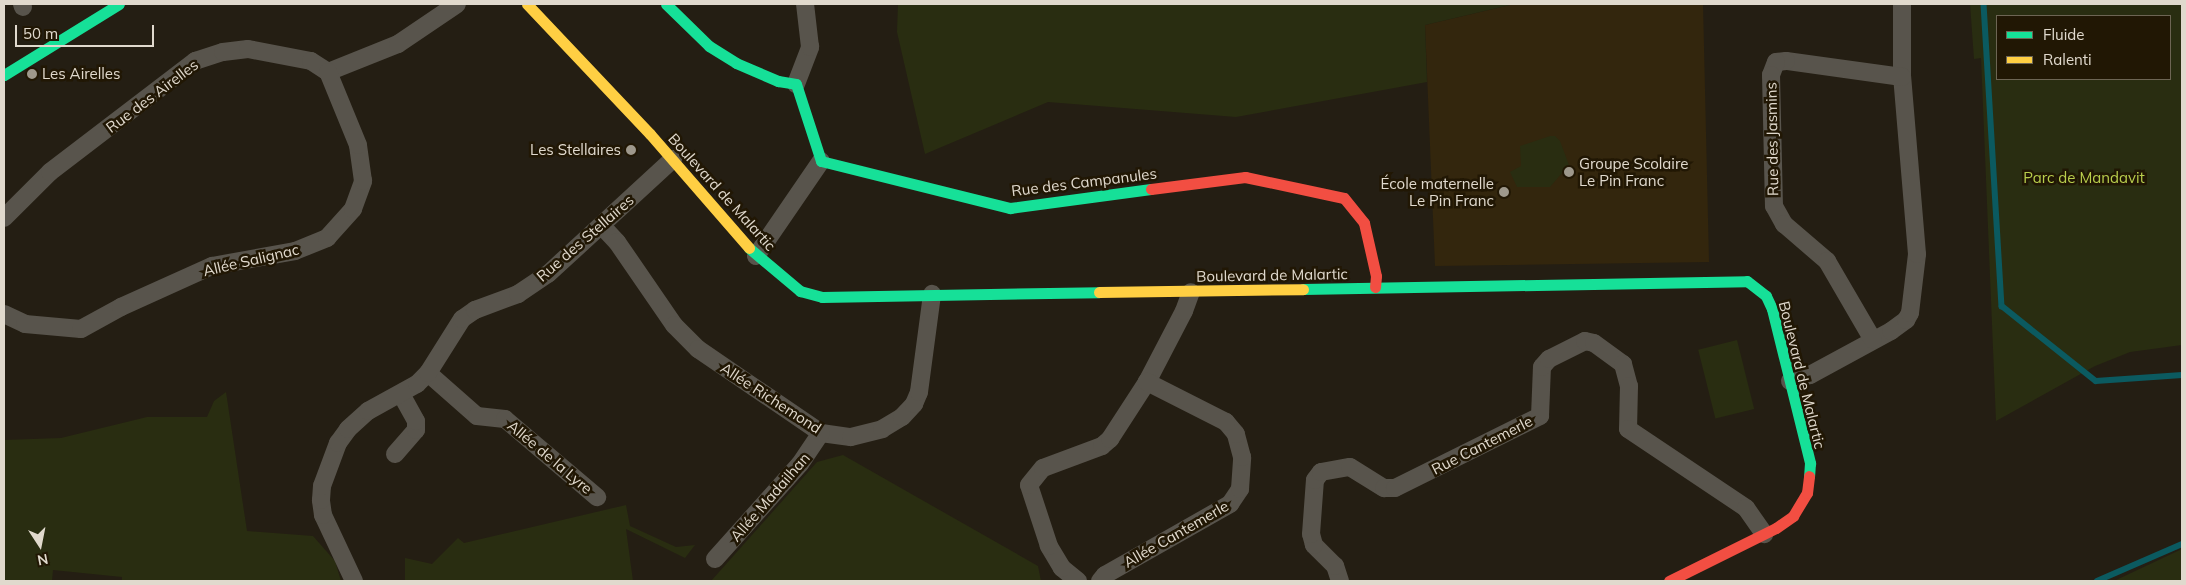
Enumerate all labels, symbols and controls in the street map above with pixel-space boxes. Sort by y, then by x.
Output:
scale bar [18,15,156,47]
legend [1996,15,2171,80]
text: 50 m [23,24,58,43]
text: Fluide [2043,25,2084,44]
text: Ralenti [2043,50,2092,69]
street label: Rue des Airelles [102,56,202,136]
place label: Les Airelles [42,65,120,83]
marker: Les Airelles [26,68,38,80]
street label: Rue des Jasmins [1762,82,1782,196]
street label: Boulevard de Malartic [665,130,779,254]
place label: Les Stellaires [530,141,621,159]
marker: Les Stellaires [625,144,637,156]
place label: Groupe Scolaire Le Pin Franc [1579,154,1688,189]
street label: Rue des Campanules [1010,164,1158,200]
marker: Groupe Scolaire Le Pin Franc [1563,166,1575,178]
park label: Parc de Mandavit [2023,169,2145,187]
place label: École maternelle Le Pin Franc [1381,174,1494,209]
marker: École maternelle Le Pin Franc [1498,186,1510,198]
street label: Rue des Stellaires [533,191,637,285]
street label: Allée Salignac [201,240,301,280]
street label: Boulevard de Malartic [1196,265,1348,285]
street label: Boulevard de Malartic [1775,299,1829,451]
street label: Allée Richemond [717,359,825,437]
street label: Rue Cantemerle [1429,412,1535,478]
street label: Allée de la Lyre [504,416,596,498]
street label: Allée Madailhan [726,449,814,545]
street label: Allée Cantemerle [1120,497,1232,571]
north arrow [15,520,65,570]
text: N [36,550,50,570]

